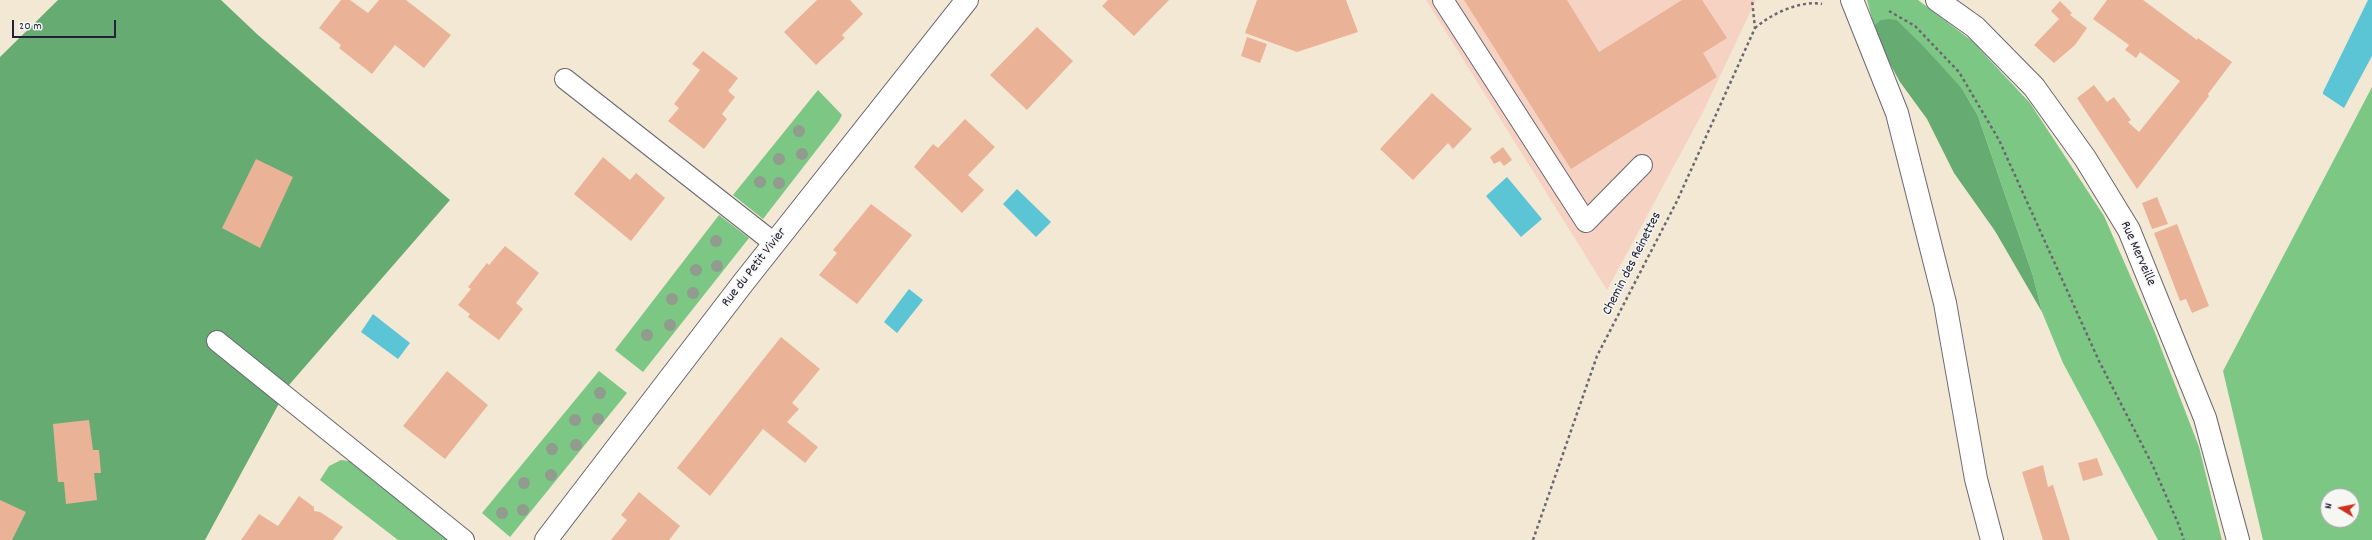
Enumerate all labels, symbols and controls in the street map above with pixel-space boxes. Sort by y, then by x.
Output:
scale bar [14,12,118,38]
text: 20 m [19,18,42,35]
street label: Chemin des Reinettes [1600,210,1666,318]
street label: Rue Merveille [2115,219,2159,289]
street label: Rue du Petit Vivier [719,225,791,311]
north arrow [2320,488,2360,528]
text: N [2321,502,2338,510]

